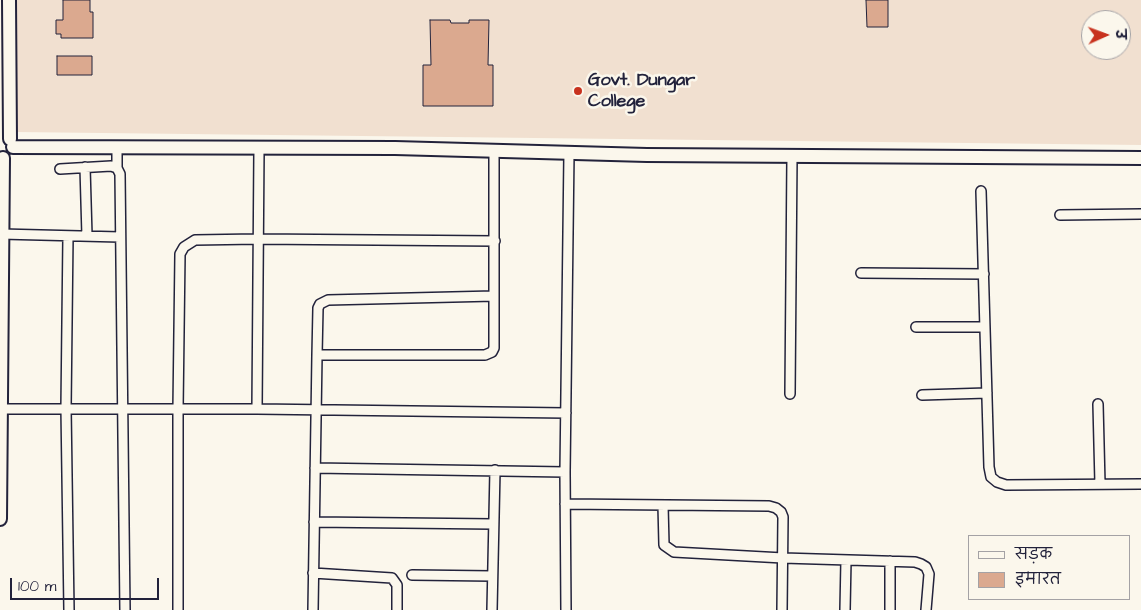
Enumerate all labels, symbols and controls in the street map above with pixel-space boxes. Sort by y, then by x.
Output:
north arrow [1081,10,1131,60]
text: उ [1110,29,1130,40]
place label: Govt. Dungar College [588,70,695,112]
marker: Govt. Dungar College [572,85,584,97]
legend [968,535,1131,600]
text: सड़क [1015,544,1052,565]
scale bar [12,568,161,600]
text: इमारत [1015,569,1061,590]
text: 100 m [18,576,57,597]

